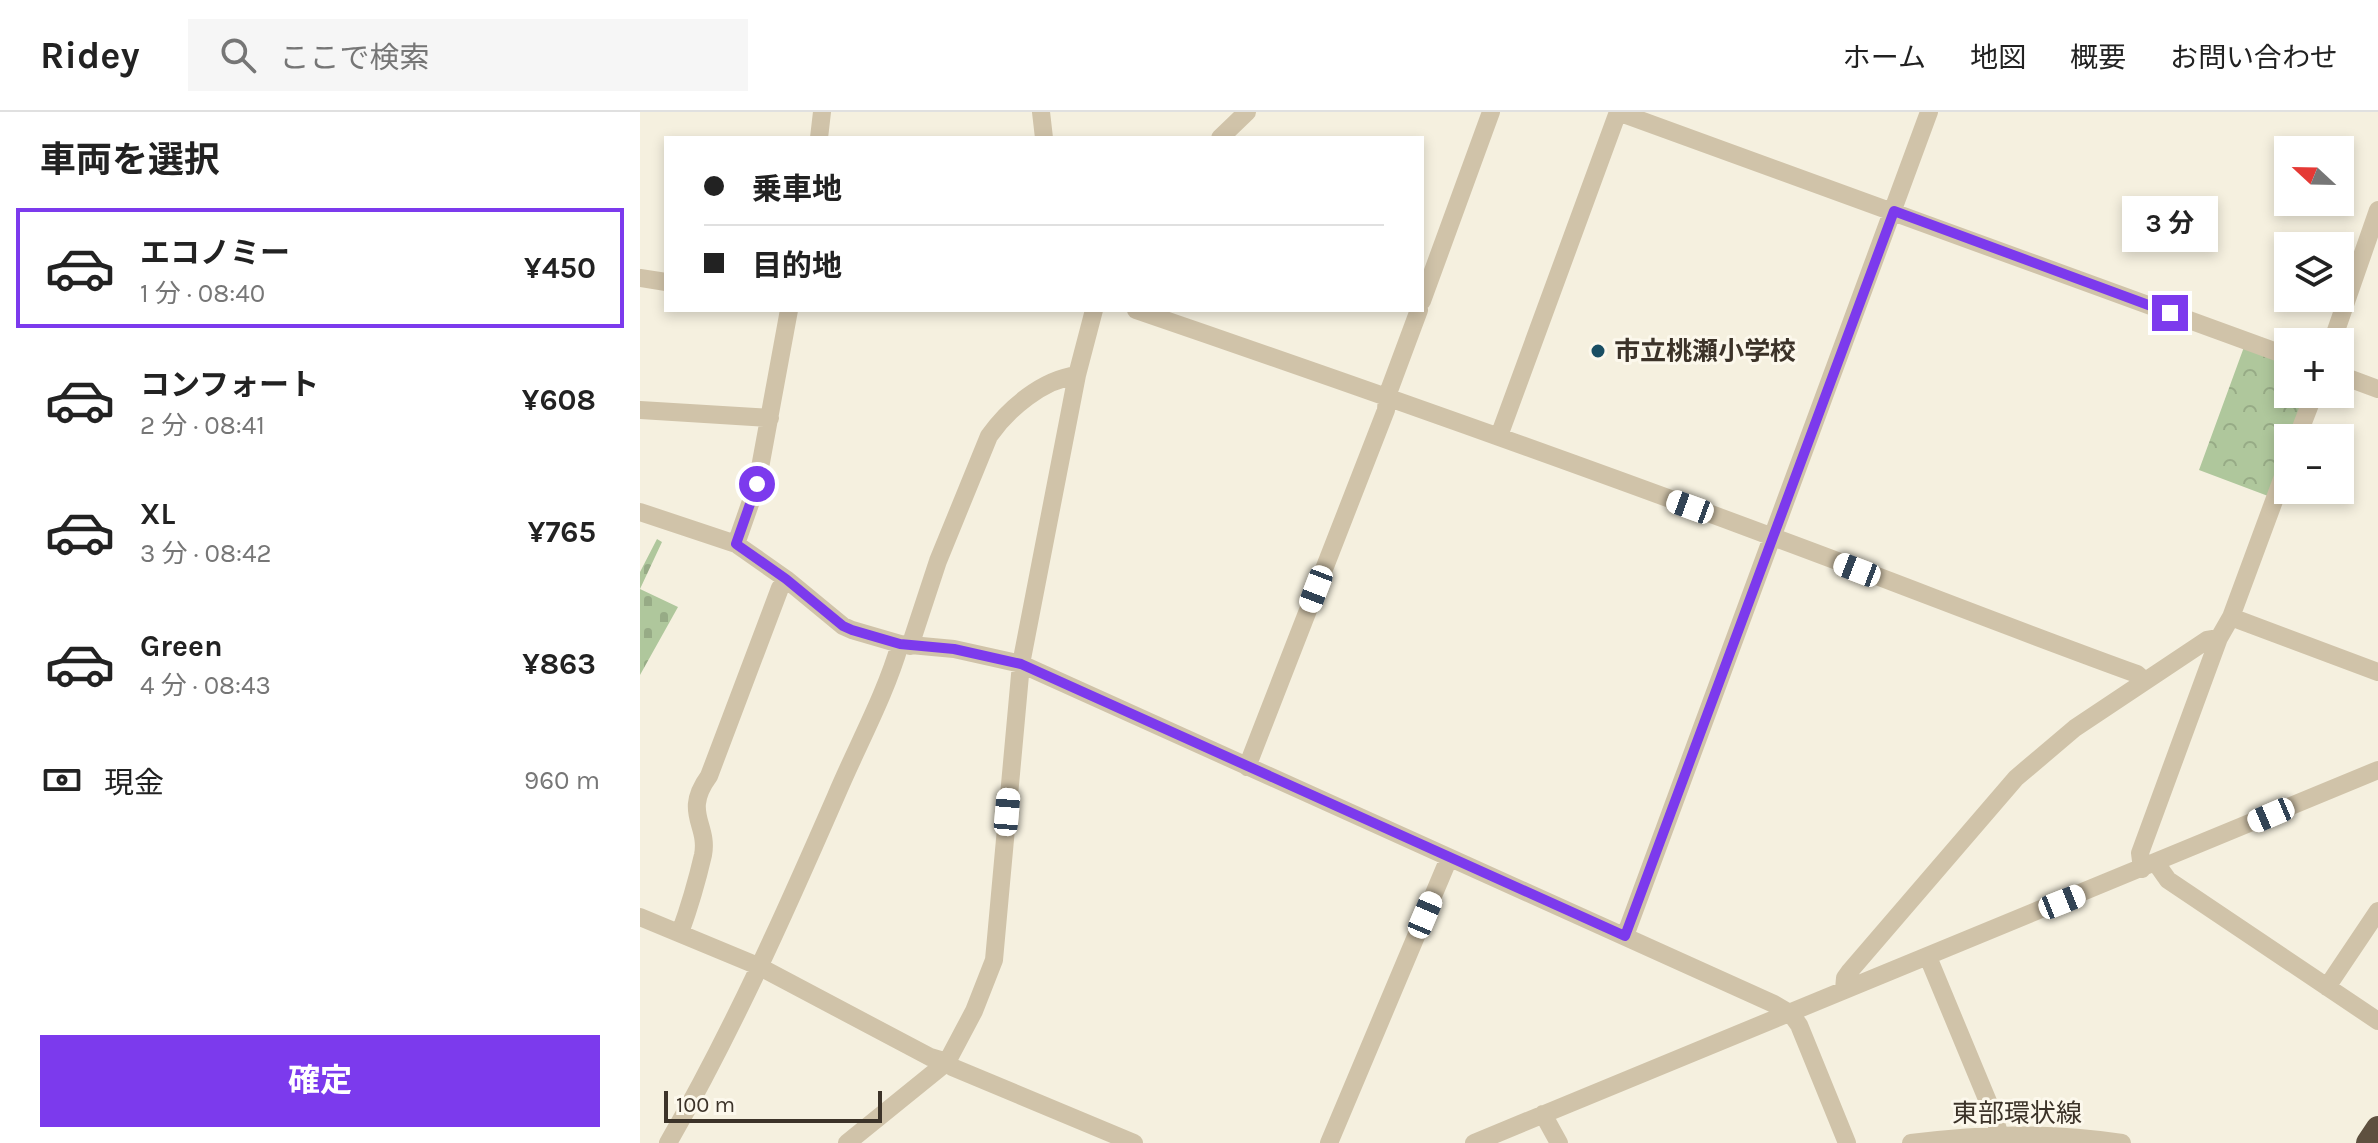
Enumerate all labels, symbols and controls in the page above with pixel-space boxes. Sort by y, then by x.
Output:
search box [188,19,748,91]
text: Ridey [40,33,140,78]
icon: search [216,33,260,77]
text: ここで検索 [280,40,430,76]
text: ホーム [1843,41,1926,74]
text: 地図 [1970,41,2026,74]
text: 概要 [2070,41,2126,74]
text: お問い合わせ [2170,41,2338,74]
north arrow [2274,136,2354,216]
map controls [2274,136,2354,504]
text: 車両を選択 [40,139,220,181]
text: 乗車地 [752,171,842,207]
callout: 3 分 [2122,197,2218,253]
text: 3 分 [2146,208,2194,239]
icon: car [44,232,116,304]
button: layers [2274,232,2354,312]
text: エコノミー [140,235,290,271]
text: 目的地 [752,248,842,284]
text: ¥450 [524,250,596,286]
text: 1 分 · 08:40 [140,278,265,309]
route end [2152,295,2188,331]
button: + [2274,328,2354,408]
place label: 市立桃瀬小学校 [1614,336,1796,367]
marker: 市立桃瀬小学校 [1589,342,1607,360]
icon: car [44,364,116,436]
text: コンフォート [140,367,319,403]
text: ¥608 [522,382,596,418]
text: 2 分 · 08:41 [140,410,265,441]
button: − [2274,424,2354,504]
route start [739,466,775,502]
car [1663,488,1717,526]
icon: car [44,496,116,568]
text: XL [140,496,175,532]
text: ¥765 [528,514,596,550]
text: 3 分 · 08:42 [140,538,272,569]
car [1830,550,1884,590]
car [1296,562,1336,616]
icon: car [44,628,116,700]
text: Green [140,628,223,664]
text: ¥863 [522,646,596,682]
text: 4 分 · 08:43 [140,670,271,701]
icon: cash [40,758,84,802]
text: 現金 [104,765,164,801]
text: 960 m [524,765,600,796]
car [993,787,1021,837]
car [2244,795,2298,835]
car [2035,882,2089,922]
car [1405,888,1445,942]
button: 確定 [40,1035,600,1127]
scale bar [664,1087,882,1123]
text: 100 m [676,1092,735,1118]
street label: 東部環状線 [1952,1098,2082,1129]

